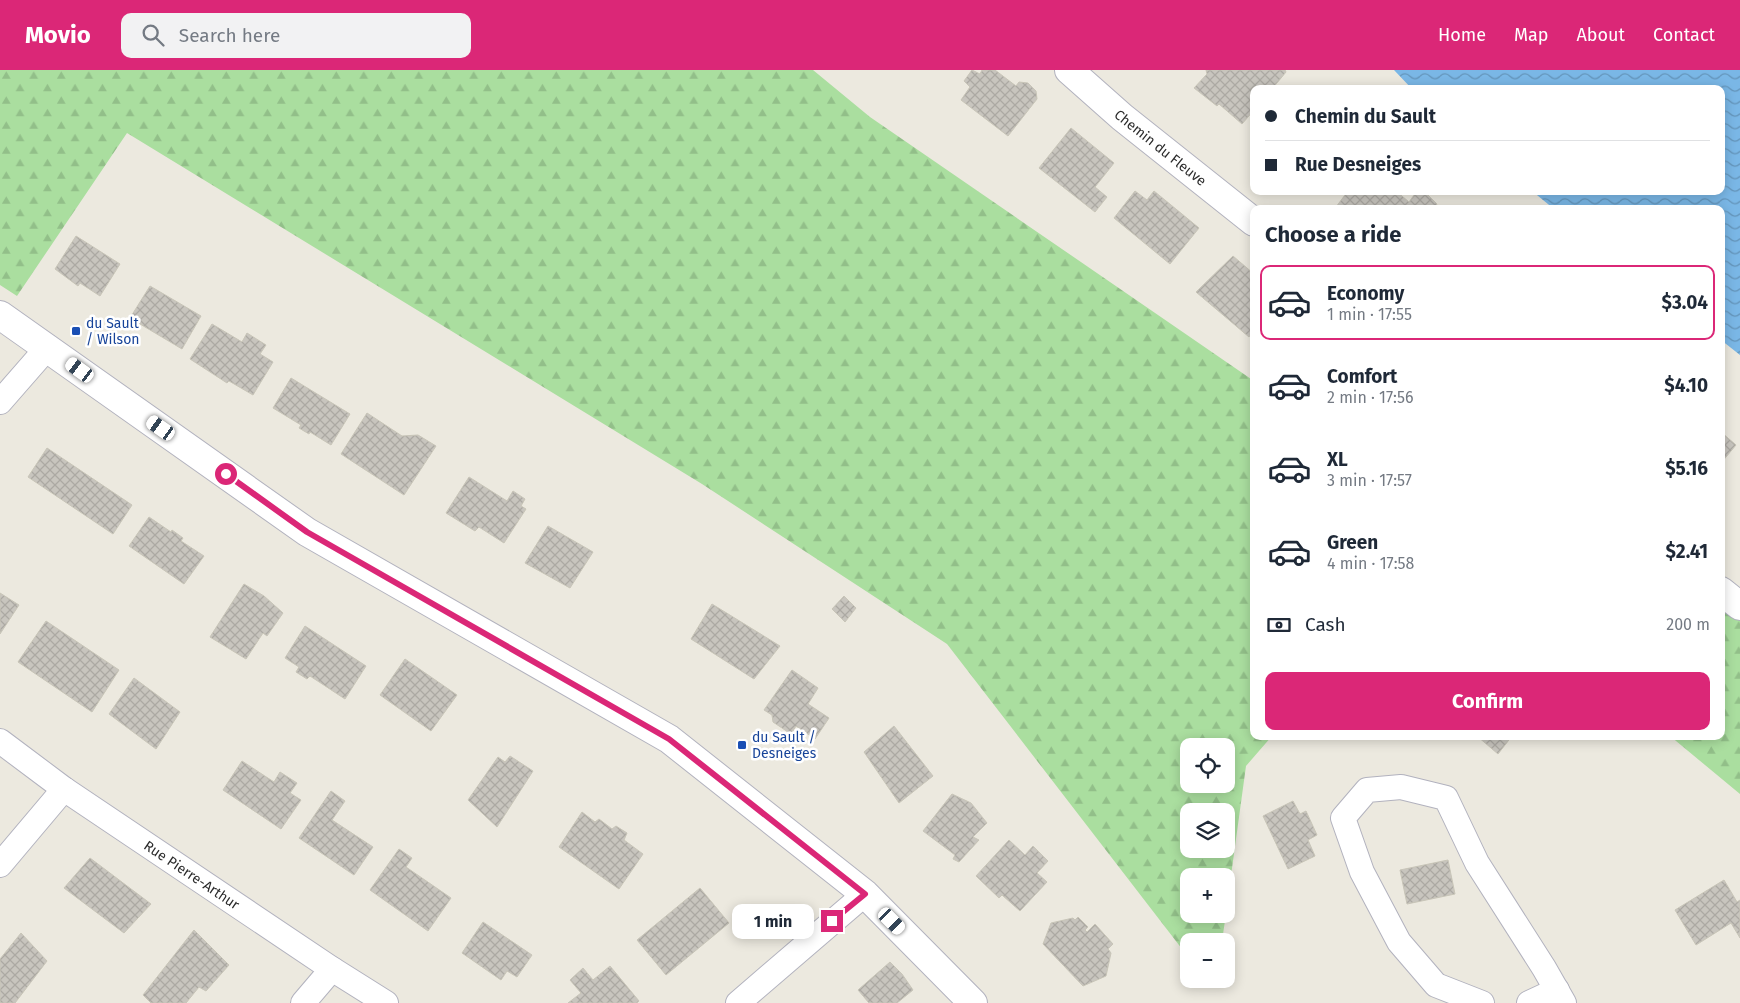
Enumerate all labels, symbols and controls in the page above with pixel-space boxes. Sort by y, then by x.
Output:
search box [121,13,471,58]
text: Movio [25,21,91,49]
icon: search [139,21,167,49]
text: Search here [179,24,280,47]
text: Home [1438,24,1486,46]
text: Map [1514,24,1548,46]
text: About [1576,24,1625,46]
text: Contact [1653,24,1715,46]
text: Chemin du Sault [1295,105,1436,128]
street label: Chemin du Fleuve [1111,106,1210,189]
text: Rue Desneiges [1295,153,1421,176]
text: Choose a ride [1265,221,1401,248]
icon: car [1267,280,1312,325]
text: Economy [1327,282,1404,305]
text: $3.04 [1662,291,1708,314]
text: 1 min · 17:55 [1327,305,1412,324]
place label: du Sault / Wilson [86,315,140,348]
marker: du Sault / Wilson [70,325,82,337]
car [63,355,96,385]
icon: car [1267,363,1312,408]
text: Comfort [1327,365,1397,388]
text: $4.10 [1664,374,1708,397]
text: 2 min · 17:56 [1327,388,1414,407]
car [144,413,177,443]
icon: car [1267,446,1312,491]
text: XL [1327,448,1348,471]
text: $5.16 [1665,457,1708,480]
route start [215,463,237,485]
text: 3 min · 17:57 [1327,471,1412,490]
icon: car [1267,529,1312,574]
text: Green [1327,531,1378,554]
text: $2.41 [1666,540,1708,563]
text: 4 min · 17:58 [1327,554,1414,573]
icon: cash [1265,611,1293,639]
text: Cash [1305,613,1346,636]
text: 200 m [1666,615,1710,634]
button: Confirm [1265,672,1710,730]
place label: du Sault / Desneiges [752,729,817,762]
map controls [1180,738,1235,988]
button: locate [1180,738,1235,793]
marker: du Sault / Desneiges [736,739,748,751]
button: layers [1180,803,1235,858]
street label: Rue Pierre-Arthur [141,837,243,913]
button: + [1180,868,1235,923]
callout: 1 min [732,904,814,938]
car [876,905,907,937]
route end [821,910,843,932]
text: 1 min [754,912,792,931]
button: − [1180,933,1235,988]

